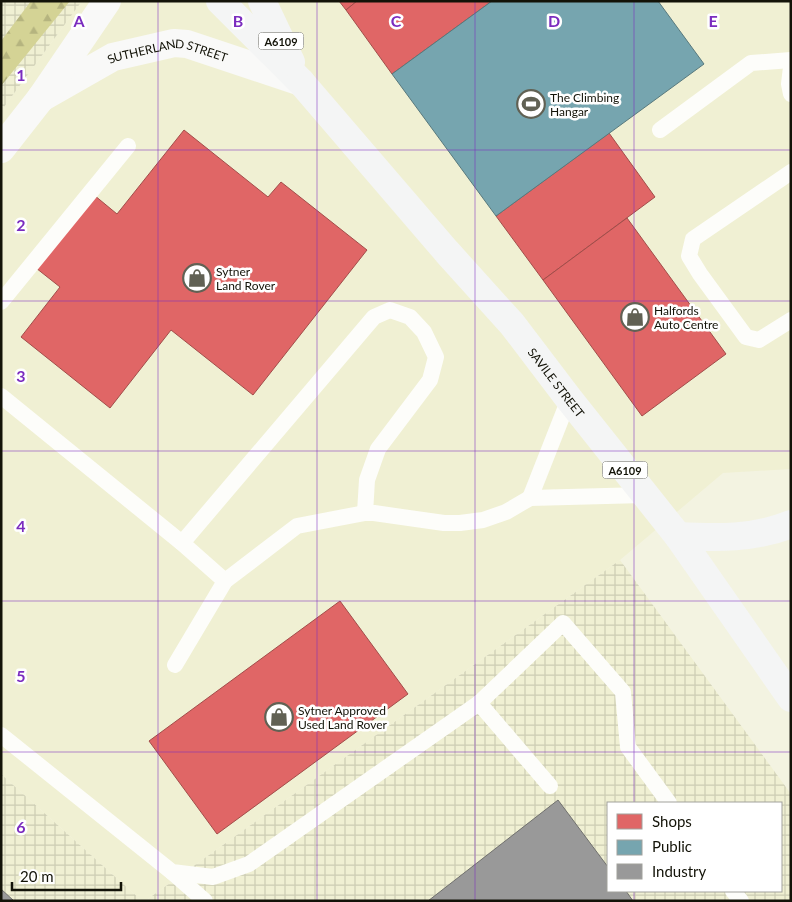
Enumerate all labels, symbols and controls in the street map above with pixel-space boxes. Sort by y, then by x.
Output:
text: A [72,11,85,30]
text: B [233,11,243,30]
text: C [391,11,402,30]
text: D [548,11,560,30]
text: E [708,11,718,30]
road number: A6109 [258,32,304,49]
street label: SUTHERLAND STREET [104,35,230,66]
text: 1 [16,65,26,84]
sports icon: The Climbing Hangar [516,89,546,119]
place label: The Climbing Hangar [550,90,619,119]
text: 2 [16,215,26,234]
shop icon: Sytner Land Rover [182,263,212,293]
place label: Sytner Land Rover [216,264,276,293]
shop icon: Halfords Auto Centre [620,302,650,332]
place label: Halfords Auto Centre [654,303,718,332]
street label: SAVILE STREET [525,345,588,420]
text: 3 [16,366,26,385]
road number: A6109 [602,462,648,478]
text: 4 [16,516,26,535]
text: 5 [16,666,26,685]
shop icon: Sytner Approved Used Land Rover [264,702,294,732]
place label: Sytner Approved Used Land Rover [298,703,388,732]
legend [607,802,782,892]
text: Shops [652,812,692,830]
text: 6 [16,817,26,836]
text: Public [652,837,692,855]
scale bar [12,860,121,892]
text: Industry [652,862,707,880]
text: 20 m [20,867,54,885]

